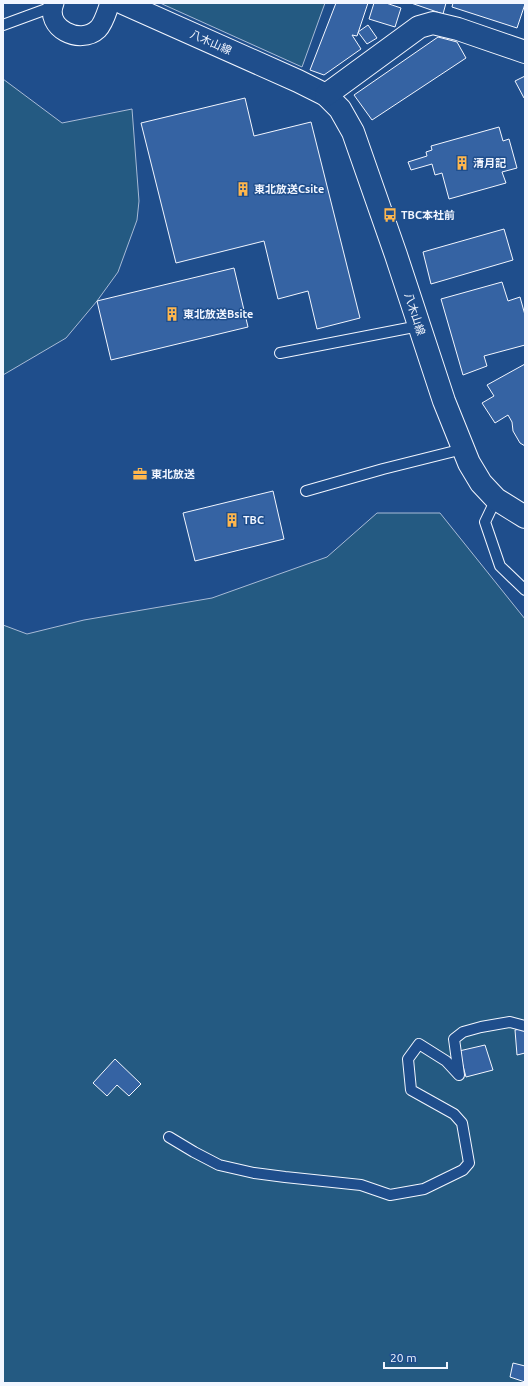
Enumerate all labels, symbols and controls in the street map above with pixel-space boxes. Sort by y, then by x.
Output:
street label: 八木山線 [188,28,234,56]
building icon: 清月記 [454,155,470,171]
place label: 清月記 [473,157,506,169]
building icon: 東北放送Csite [235,181,251,197]
place label: 東北放送Csite [254,183,324,195]
bus stop icon: TBC本社前 [382,207,398,223]
place label: TBC本社前 [401,209,455,221]
street label: 八木山線 [402,291,428,337]
building icon: 東北放送Bsite [164,306,180,322]
place label: 東北放送Bsite [183,308,253,320]
office icon: 東北放送 [132,466,148,482]
place label: 東北放送 [151,468,195,480]
building icon: TBC [224,512,240,528]
place label: TBC [243,514,264,526]
scale bar [384,1344,447,1370]
text: 20 m [390,1351,417,1364]

